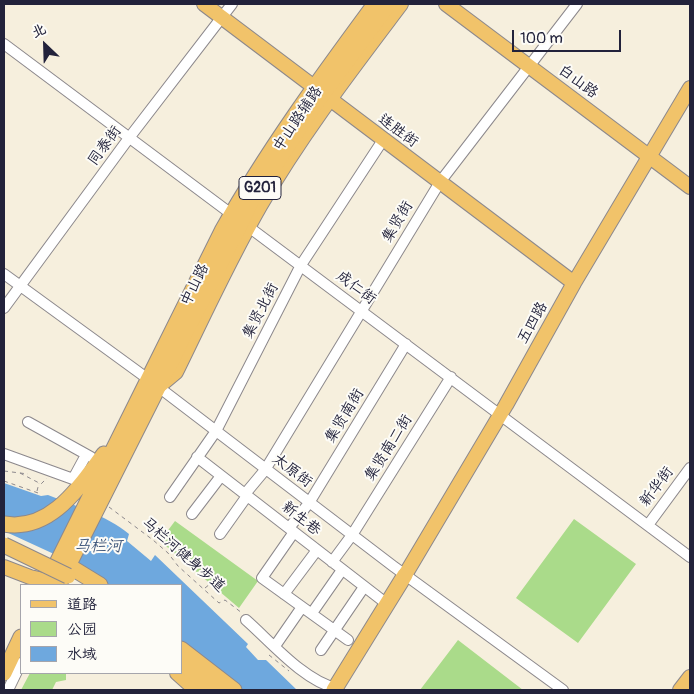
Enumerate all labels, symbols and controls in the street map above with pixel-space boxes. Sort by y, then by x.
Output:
north arrow [20,20,70,70]
text: 北 [29,20,49,41]
scale bar [514,20,623,52]
text: 100 m [520,29,563,48]
street label: 白山路 [555,61,601,103]
street label: 中山路辅路 [270,83,326,155]
street label: 连胜街 [375,110,421,152]
street label: 同泰街 [84,123,126,169]
road number: G201 [239,177,281,200]
street label: 集贤街 [379,198,417,246]
street label: 中山路 [177,261,213,309]
street label: 成仁街 [333,267,379,309]
street label: 集贤北街 [239,280,283,342]
street label: 五四路 [514,299,552,347]
street label: 集贤南街 [322,386,368,446]
street label: 集贤南二街 [361,411,417,485]
street label: 太原街 [269,450,315,492]
street label: 新华街 [636,464,678,510]
street label: 新生巷 [278,498,324,540]
street label: 马栏河健身步道 [137,514,229,596]
water label: 马栏河 [74,537,122,557]
legend [20,584,182,674]
text: 道路 [67,595,97,614]
text: 公园 [67,620,97,639]
text: 水域 [67,645,97,664]

